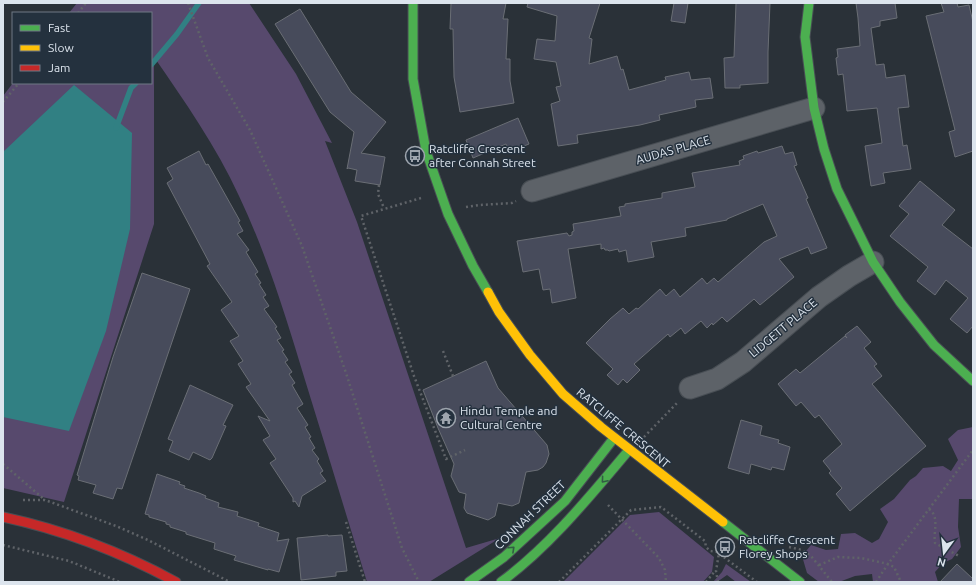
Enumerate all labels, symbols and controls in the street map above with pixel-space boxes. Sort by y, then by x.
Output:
legend [12,12,152,84]
text: Fast [48,21,70,34]
text: Slow [48,41,74,54]
text: Jam [48,61,70,74]
street label: AUDAS PLACE [634,133,712,166]
place label: Ratcliffe Crescent after Connah Street [429,142,536,169]
bus stop icon: Ratcliffe Crescent after Connah Street [404,145,426,167]
street label: LIDGETT PLACE [746,295,819,360]
street label: RATCLIFFE CRESCENT [574,385,673,470]
place label: Hindu Temple and Cultural Centre [460,404,557,431]
temple icon: Hindu Temple and Cultural Centre [435,407,457,429]
one-way arrow [602,475,609,482]
street label: CONNAH STREET [492,477,568,552]
place label: Ratcliffe Crescent Florey Shops [739,533,835,560]
north arrow [924,533,964,573]
bus stop icon: Ratcliffe Crescent Florey Shops [714,536,736,558]
one-way arrow [508,547,515,554]
text: N [936,556,947,570]

